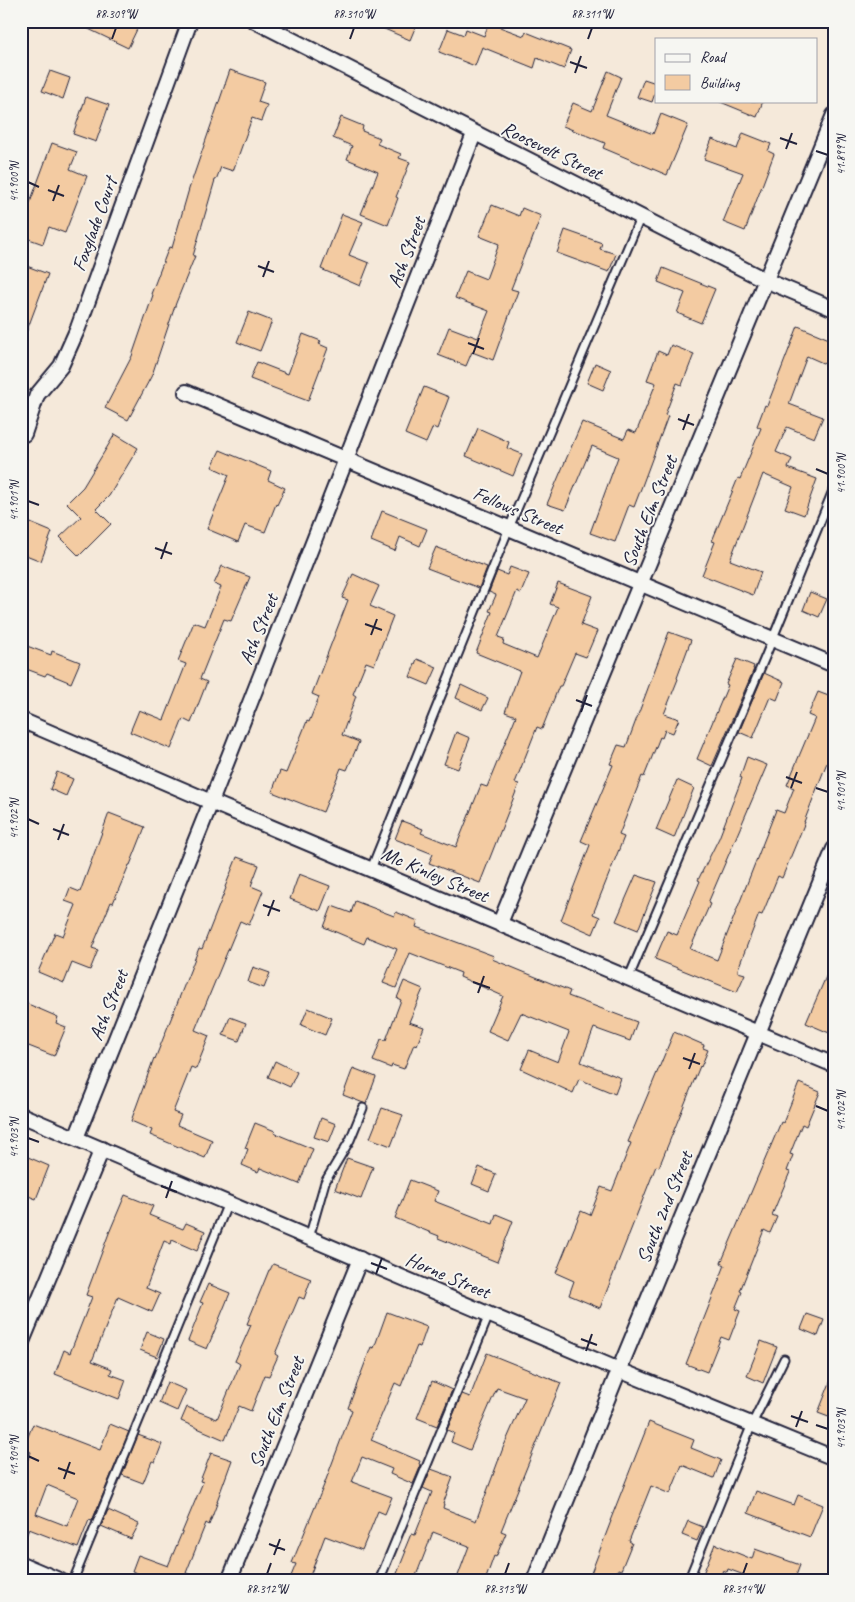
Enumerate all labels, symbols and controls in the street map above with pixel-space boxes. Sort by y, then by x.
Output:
text: 88.309°W [95,6,139,22]
text: 88.310°W [333,6,377,22]
text: 88.311°W [571,6,615,22]
legend [655,38,818,102]
text: Road [700,48,727,67]
text: Building [700,74,740,93]
street label: Roosevelt Street [497,115,608,187]
text: 41.899°N [833,133,849,175]
text: 41.900°N [6,160,22,202]
street label: Foxglade Court [66,171,124,275]
street label: Ash Street [382,211,432,291]
street label: South Elm Street [616,450,684,570]
text: 41.900°N [833,452,849,494]
text: 41.901°N [6,479,22,521]
street label: Fellows Street [469,480,568,541]
street label: Ash Street [233,588,285,668]
text: 41.901°N [833,770,849,812]
text: 41.902°N [6,797,22,839]
street label: Mc Kinley Street [378,841,494,909]
street label: Ash Street [83,964,135,1044]
text: 41.902°N [833,1089,849,1131]
text: 41.903°N [6,1116,22,1158]
street label: South 2nd Street [631,1145,699,1267]
street label: Horne Street [402,1247,496,1305]
street label: South Elm Street [243,1351,311,1471]
text: 41.903°N [833,1407,849,1449]
text: 41.904°N [6,1434,22,1476]
text: 88.312°W [246,1581,290,1597]
text: 88.313°W [484,1581,528,1597]
text: 88.314°W [722,1581,766,1597]

